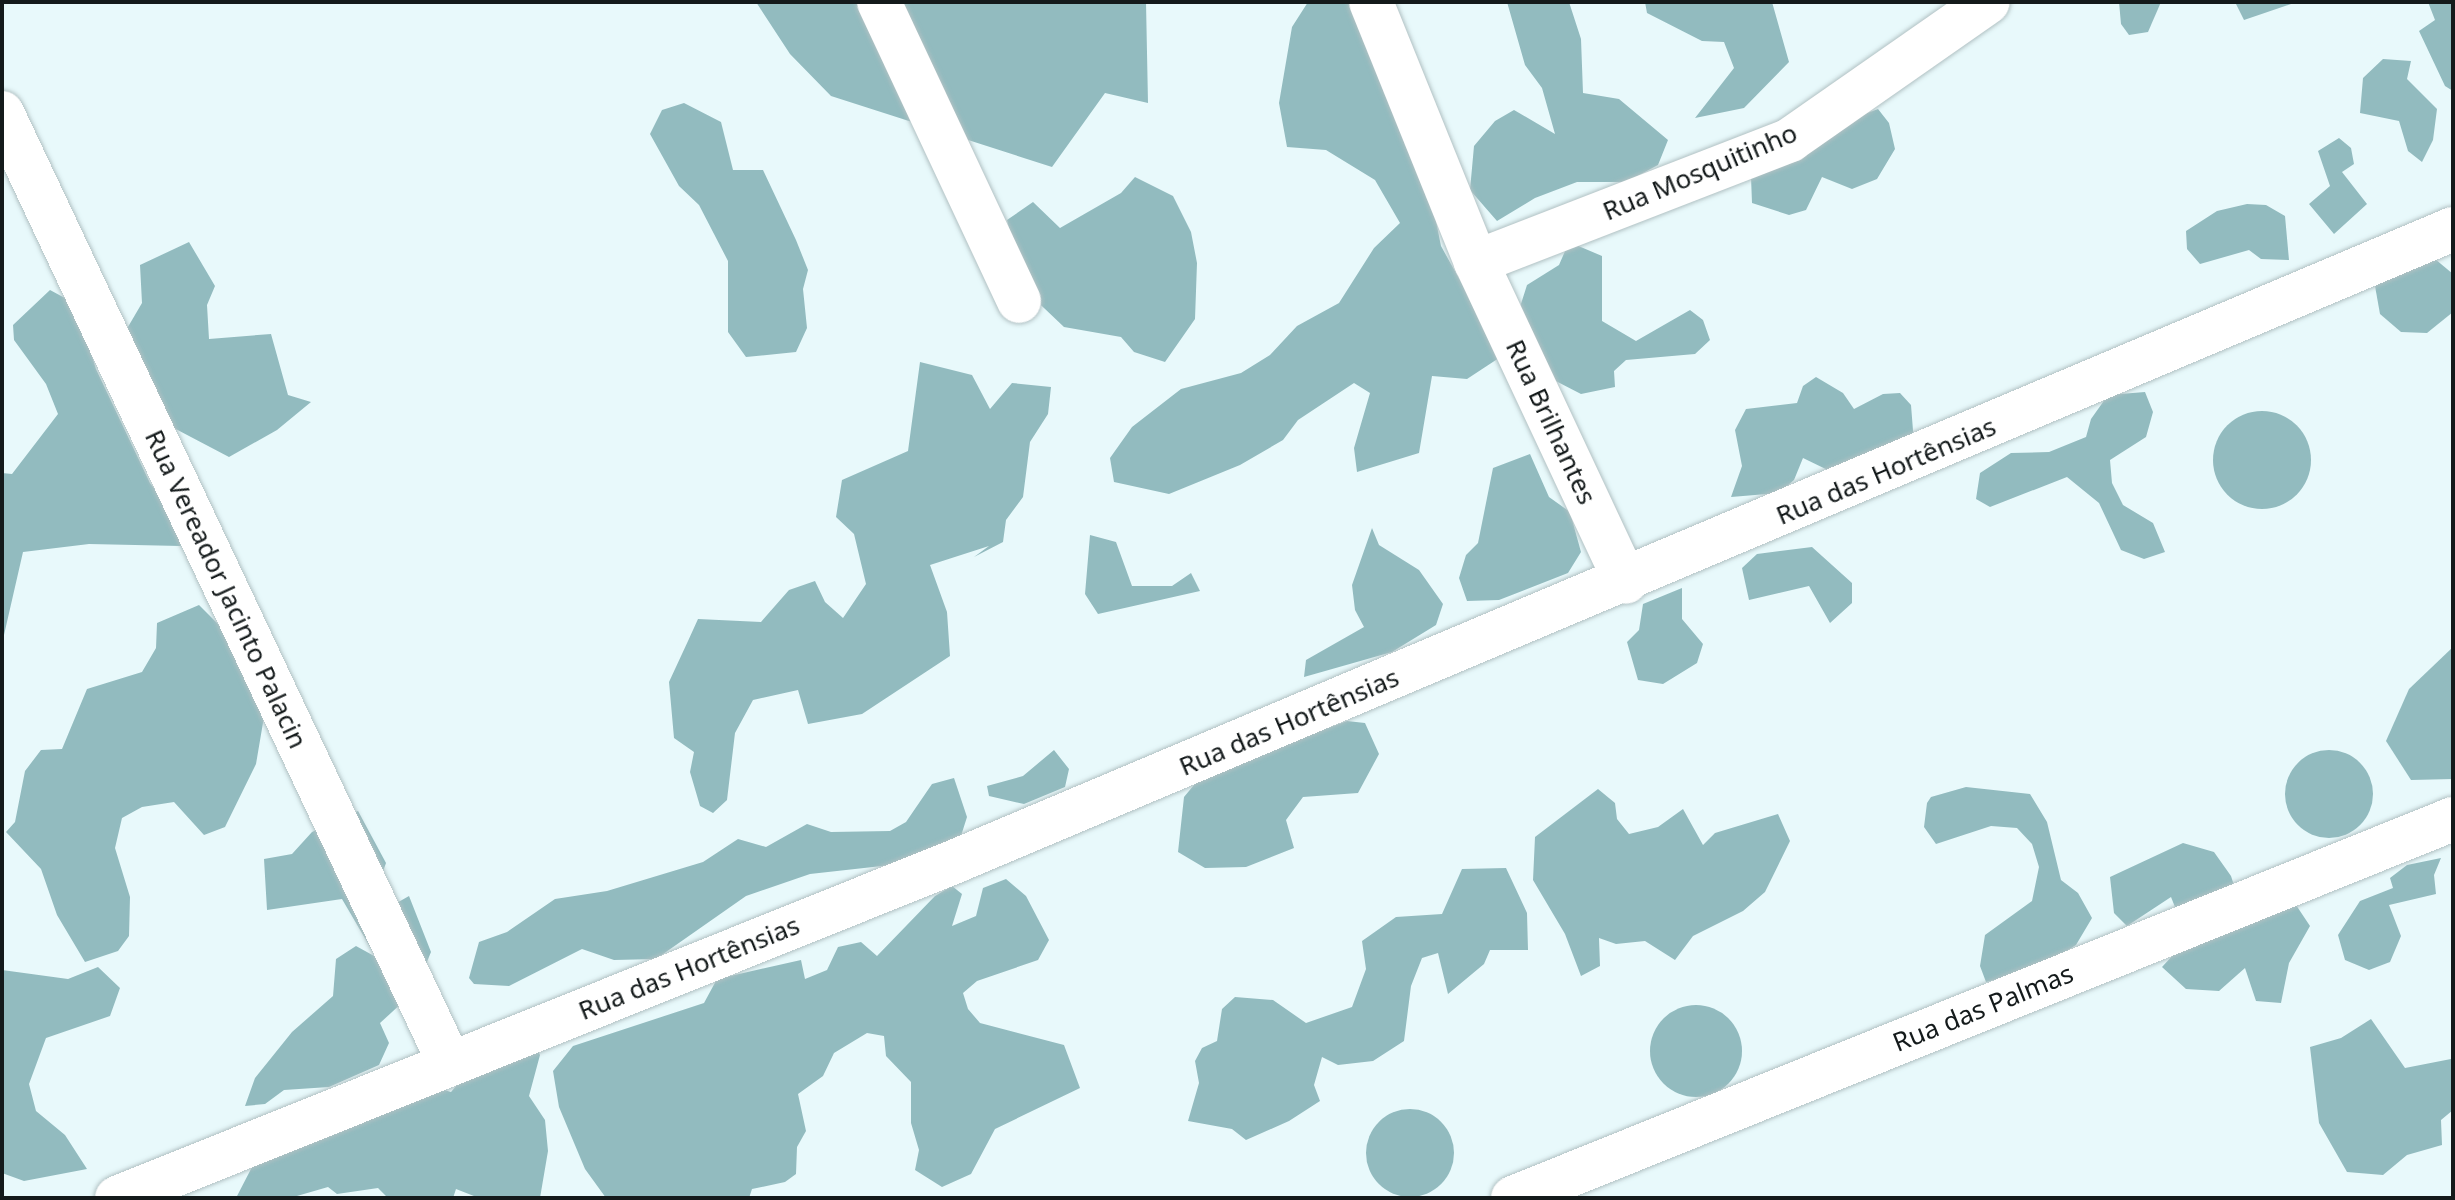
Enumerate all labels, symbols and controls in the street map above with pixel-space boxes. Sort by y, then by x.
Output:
street label: Rua Mosquitinho [1598,117,1802,227]
street label: Rua Brilhantes [1499,335,1603,509]
street label: Rua das Hortênsias [1772,411,2000,531]
street label: Rua Vereador Jacinto Palacin [138,425,314,753]
street label: Rua das Hortênsias [1175,662,1403,782]
street label: Rua das Hortênsias [574,909,804,1027]
street label: Rua das Palmas [1888,958,2078,1058]

